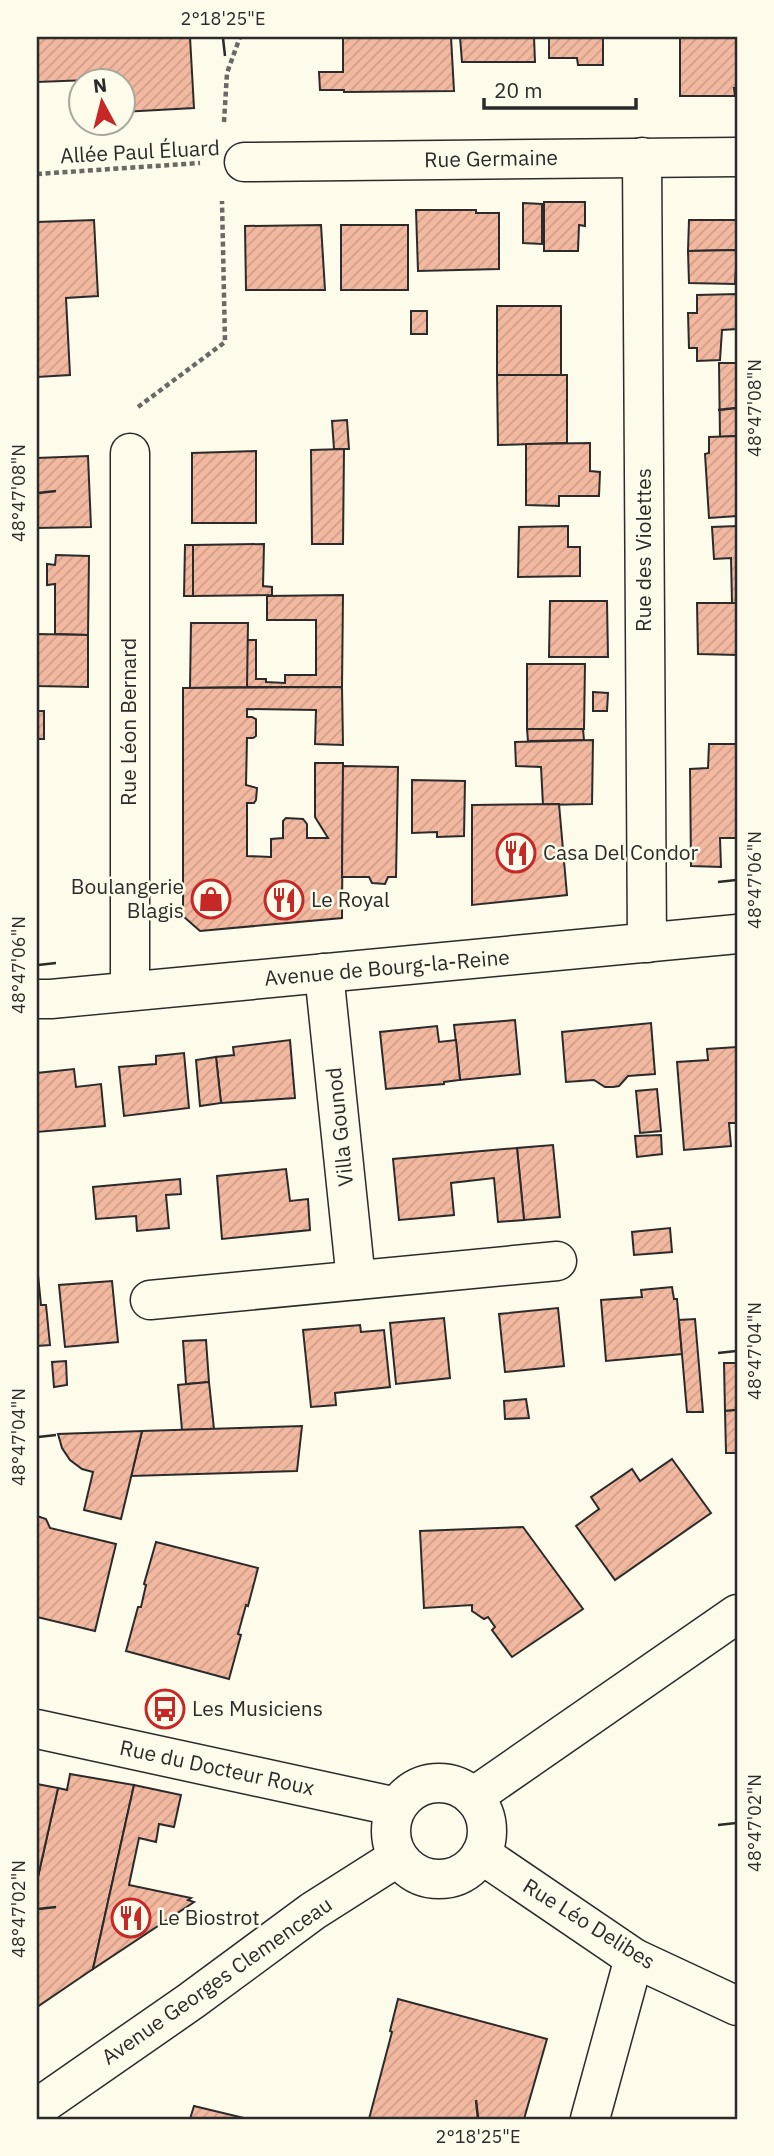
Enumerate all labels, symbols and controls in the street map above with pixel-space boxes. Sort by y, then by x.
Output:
text: 2°18'25"E [181,7,265,30]
north arrow [66,66,136,136]
scale bar [484,66,636,110]
text: N [92,72,108,98]
text: 20 m [494,76,543,104]
street label: Allée Paul Éluard [59,133,221,169]
street label: Rue Germaine [424,143,558,173]
text: 48°47'08"N [743,359,766,457]
text: 48°47'08"N [7,444,30,542]
street label: Rue des Violettes [629,468,657,632]
street label: Rue Léon Bernard [114,638,142,806]
text: 48°47'06"N [743,831,766,929]
restaurant icon: Casa Del Condor [495,832,537,874]
place label: Casa Del Condor [543,838,699,866]
place label: Boulangerie Blagis [71,872,184,924]
shop icon: Boulangerie Blagis [190,878,232,920]
restaurant icon: Le Royal [263,879,305,921]
place label: Le Royal [311,885,390,913]
text: 48°47'06"N [7,916,30,1014]
street label: Avenue de Bourg-la-Reine [263,942,511,992]
street label: Villa Gounod [319,1066,359,1188]
text: 48°47'04"N [743,1302,766,1400]
text: 48°47'04"N [7,1388,30,1486]
bus stop icon: Les Musiciens [144,1688,186,1730]
place label: Les Musiciens [192,1694,323,1722]
street label: Rue du Docteur Roux [117,1733,317,1801]
text: 48°47'02"N [743,1774,766,1872]
text: 48°47'02"N [7,1860,30,1958]
street label: Rue Léo Delibes [518,1871,661,1975]
street label: Avenue Georges Clemenceau [96,1890,337,2071]
restaurant icon: Le Biostrot [110,1897,152,1939]
place label: Le Biostrot [158,1903,260,1931]
text: 2°18'25"E [436,2125,520,2148]

